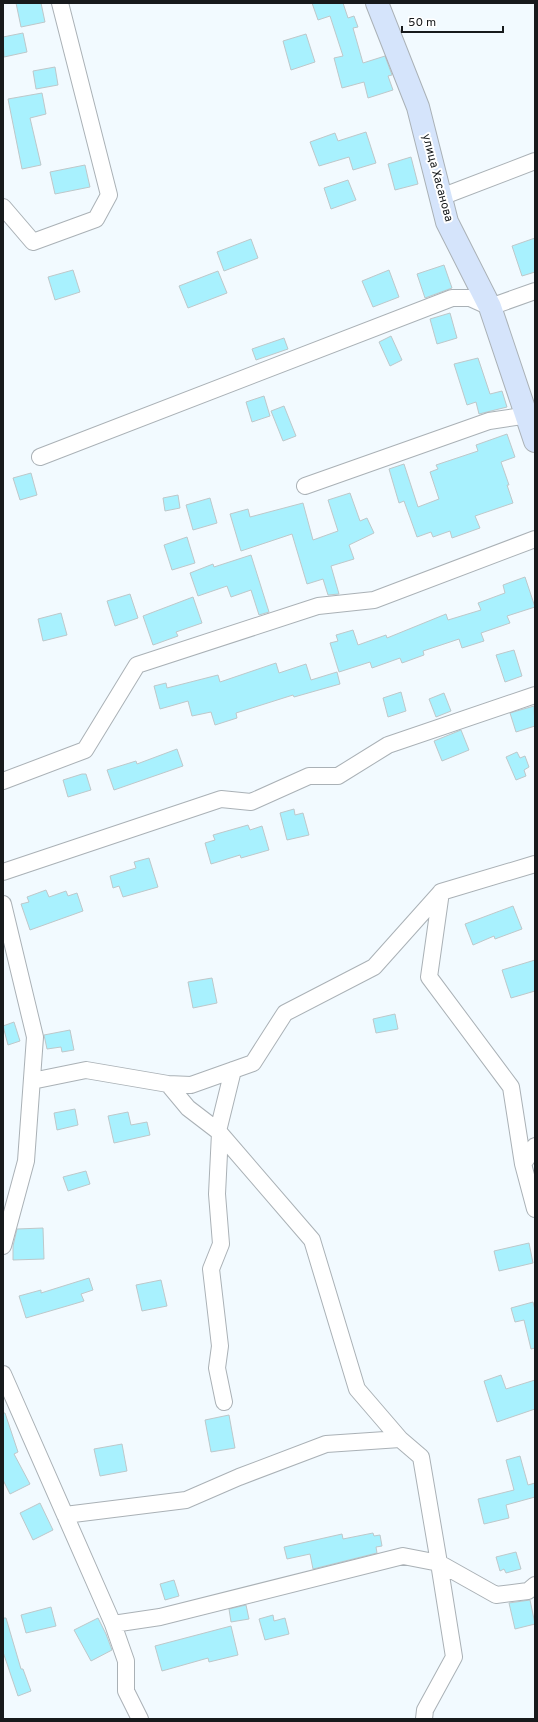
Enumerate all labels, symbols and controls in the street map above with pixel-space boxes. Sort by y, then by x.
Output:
scale bar [402,8,503,34]
text: 50 m [408,15,436,31]
street label: улица Хасанова [418,132,456,224]

